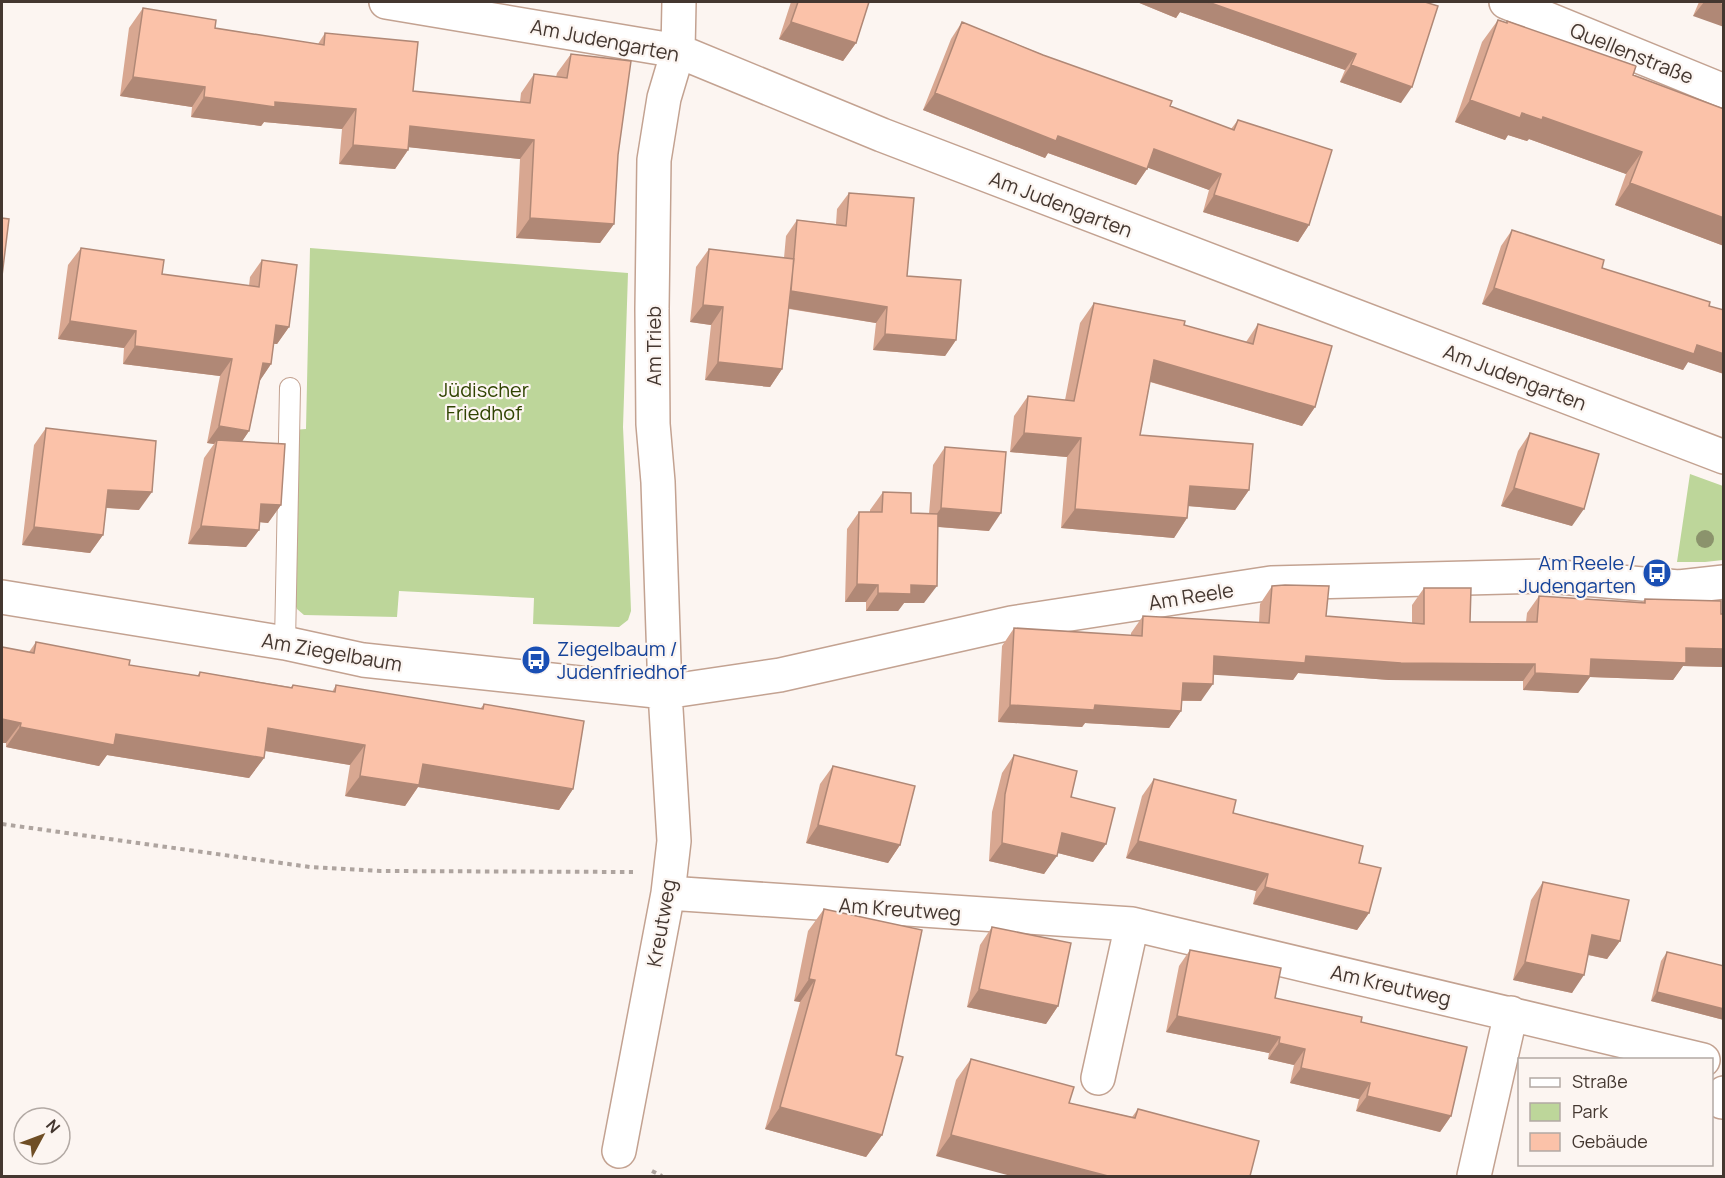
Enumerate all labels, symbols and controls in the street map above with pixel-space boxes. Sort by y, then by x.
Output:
street label: Am Judengarten [528,12,682,68]
street label: Quellenstraße [1566,16,1698,90]
street label: Am Judengarten [986,164,1136,244]
street label: Am Trieb [640,306,667,386]
street label: Am Judengarten [1440,337,1590,417]
park label: Jüdischer Friedhof [439,376,529,426]
place label: Am Reele / Judengarten [1519,549,1636,599]
bus stop icon: Am Reele / Judengarten [1641,557,1673,589]
street label: Am Reele [1146,576,1236,616]
street label: Am Ziegelbaum [260,626,404,678]
place label: Ziegelbaum / Judenfriedhof [557,635,687,685]
bus stop icon: Ziegelbaum / Judenfriedhof [520,644,552,676]
street label: Kreutweg [640,877,682,969]
street label: Am Kreutweg [838,891,962,927]
street label: Am Kreutweg [1328,958,1454,1012]
legend [1518,1058,1713,1166]
text: Straße [1572,1069,1628,1093]
text: Park [1572,1099,1609,1123]
north arrow [12,1106,72,1166]
text: N [41,1115,65,1138]
text: Gebäude [1572,1129,1648,1153]

